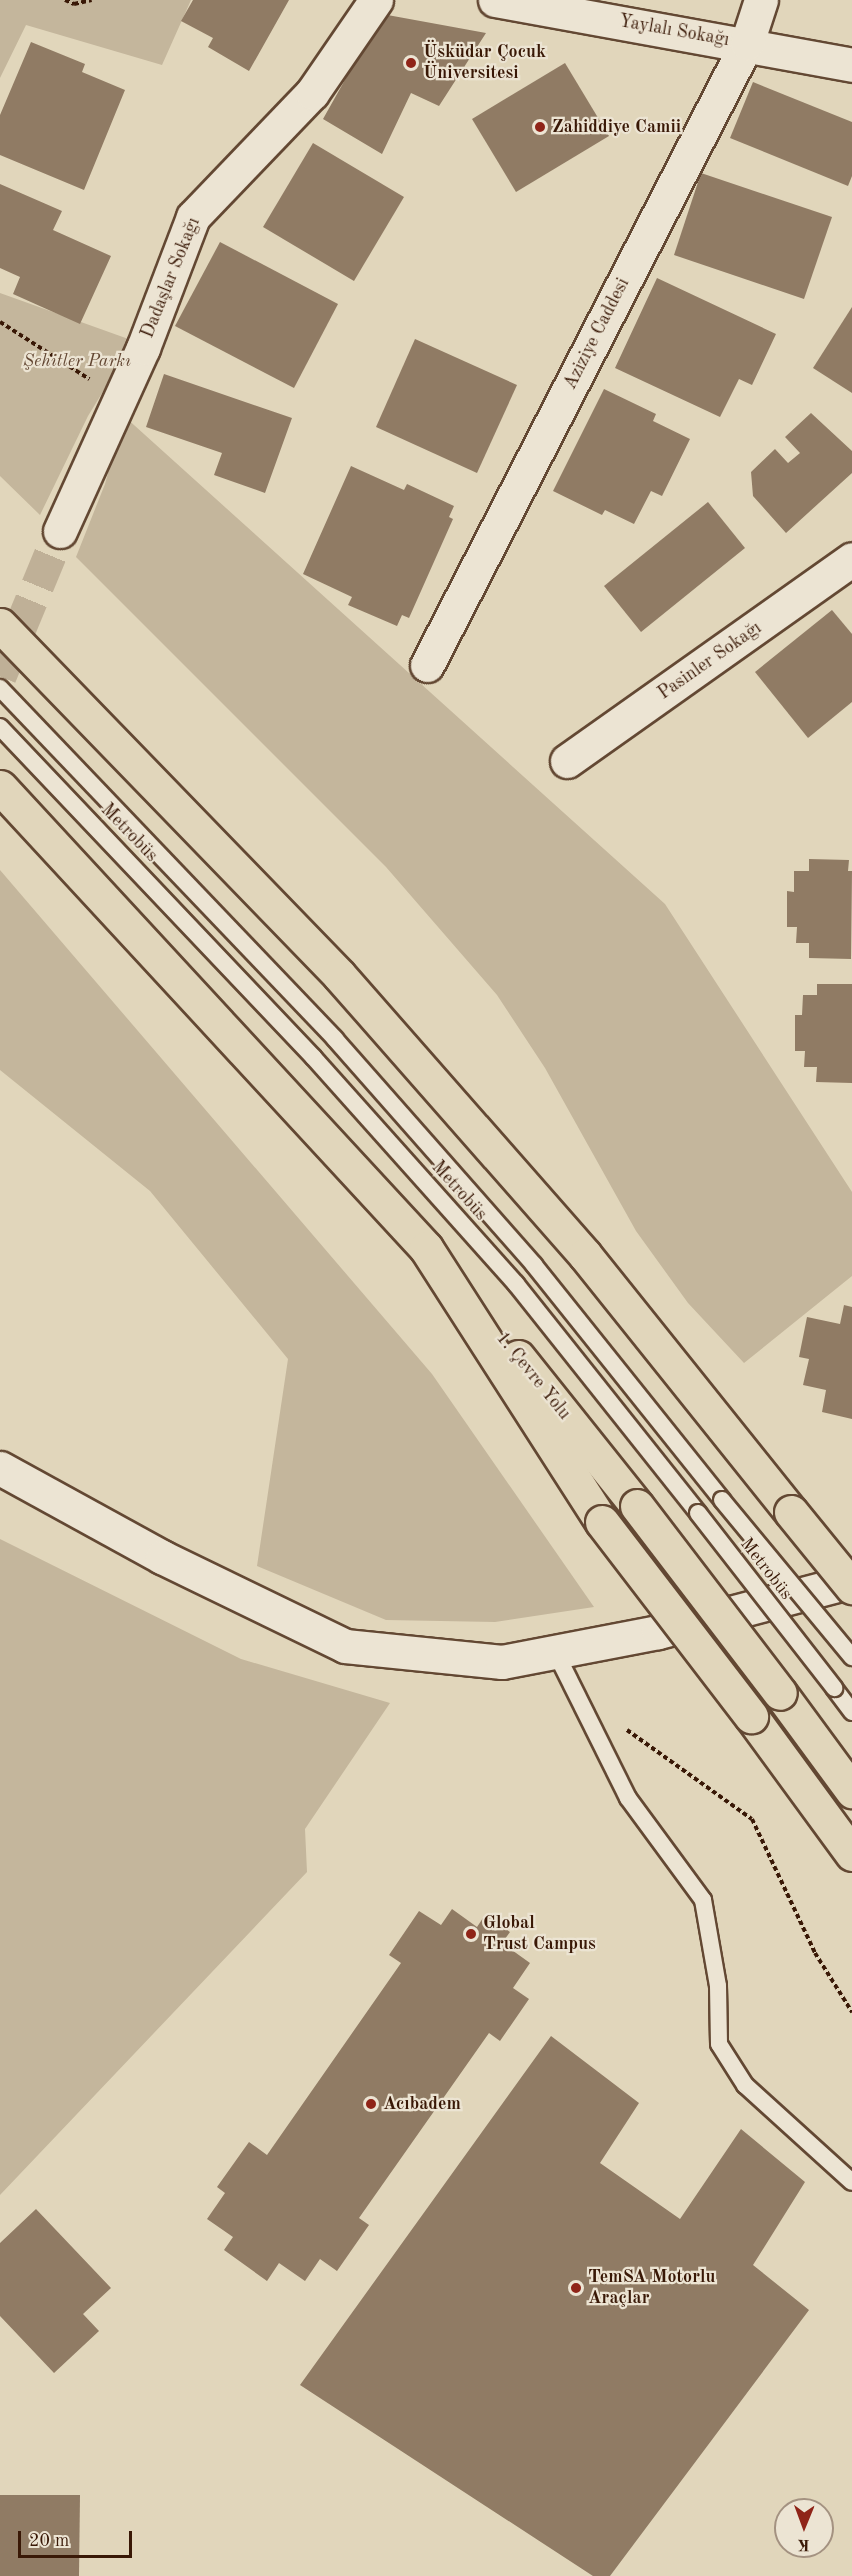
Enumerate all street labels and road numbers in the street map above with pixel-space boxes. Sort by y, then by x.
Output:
street label: Yaylalı Sokağı [617,11,731,51]
street label: Dadaşlar Sokağı [137,215,205,341]
street label: Aziziye Caddesi [560,275,634,393]
street label: Pasinler Sokağı [654,617,766,705]
street label: Metrobüs [96,799,162,867]
street label: Metrobüs [427,1157,491,1225]
street label: 1. Çevre Yolu [491,1328,575,1424]
street label: Metrobüs [735,1534,797,1604]

